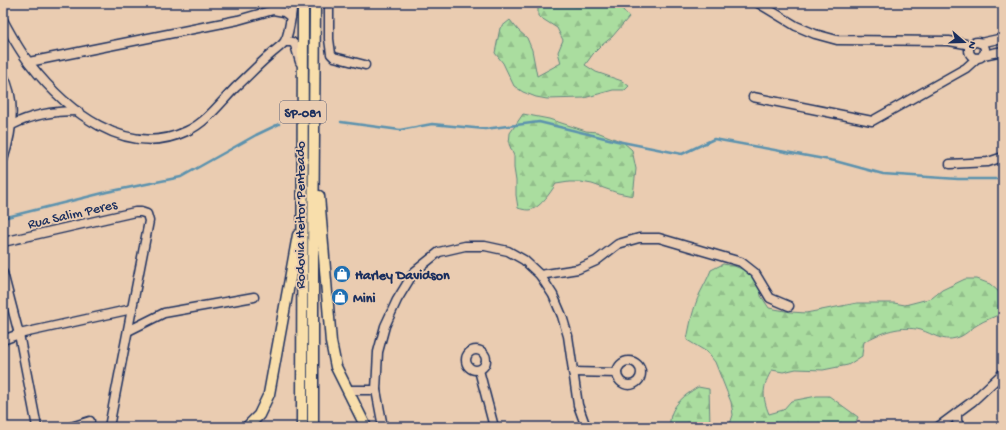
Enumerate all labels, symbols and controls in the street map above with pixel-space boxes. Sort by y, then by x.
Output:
north arrow [944,22,984,62]
text: N [965,39,978,50]
road number: SP-081 [280,101,326,123]
street label: Rodovia Heitor Penteado [293,141,310,289]
street label: Rua Salim Peres [26,197,120,234]
shop icon: Harley Davidson [332,264,352,284]
place label: Harley Davidson [355,268,450,285]
shop icon: Mini [330,287,350,307]
place label: Mini [353,291,375,308]

